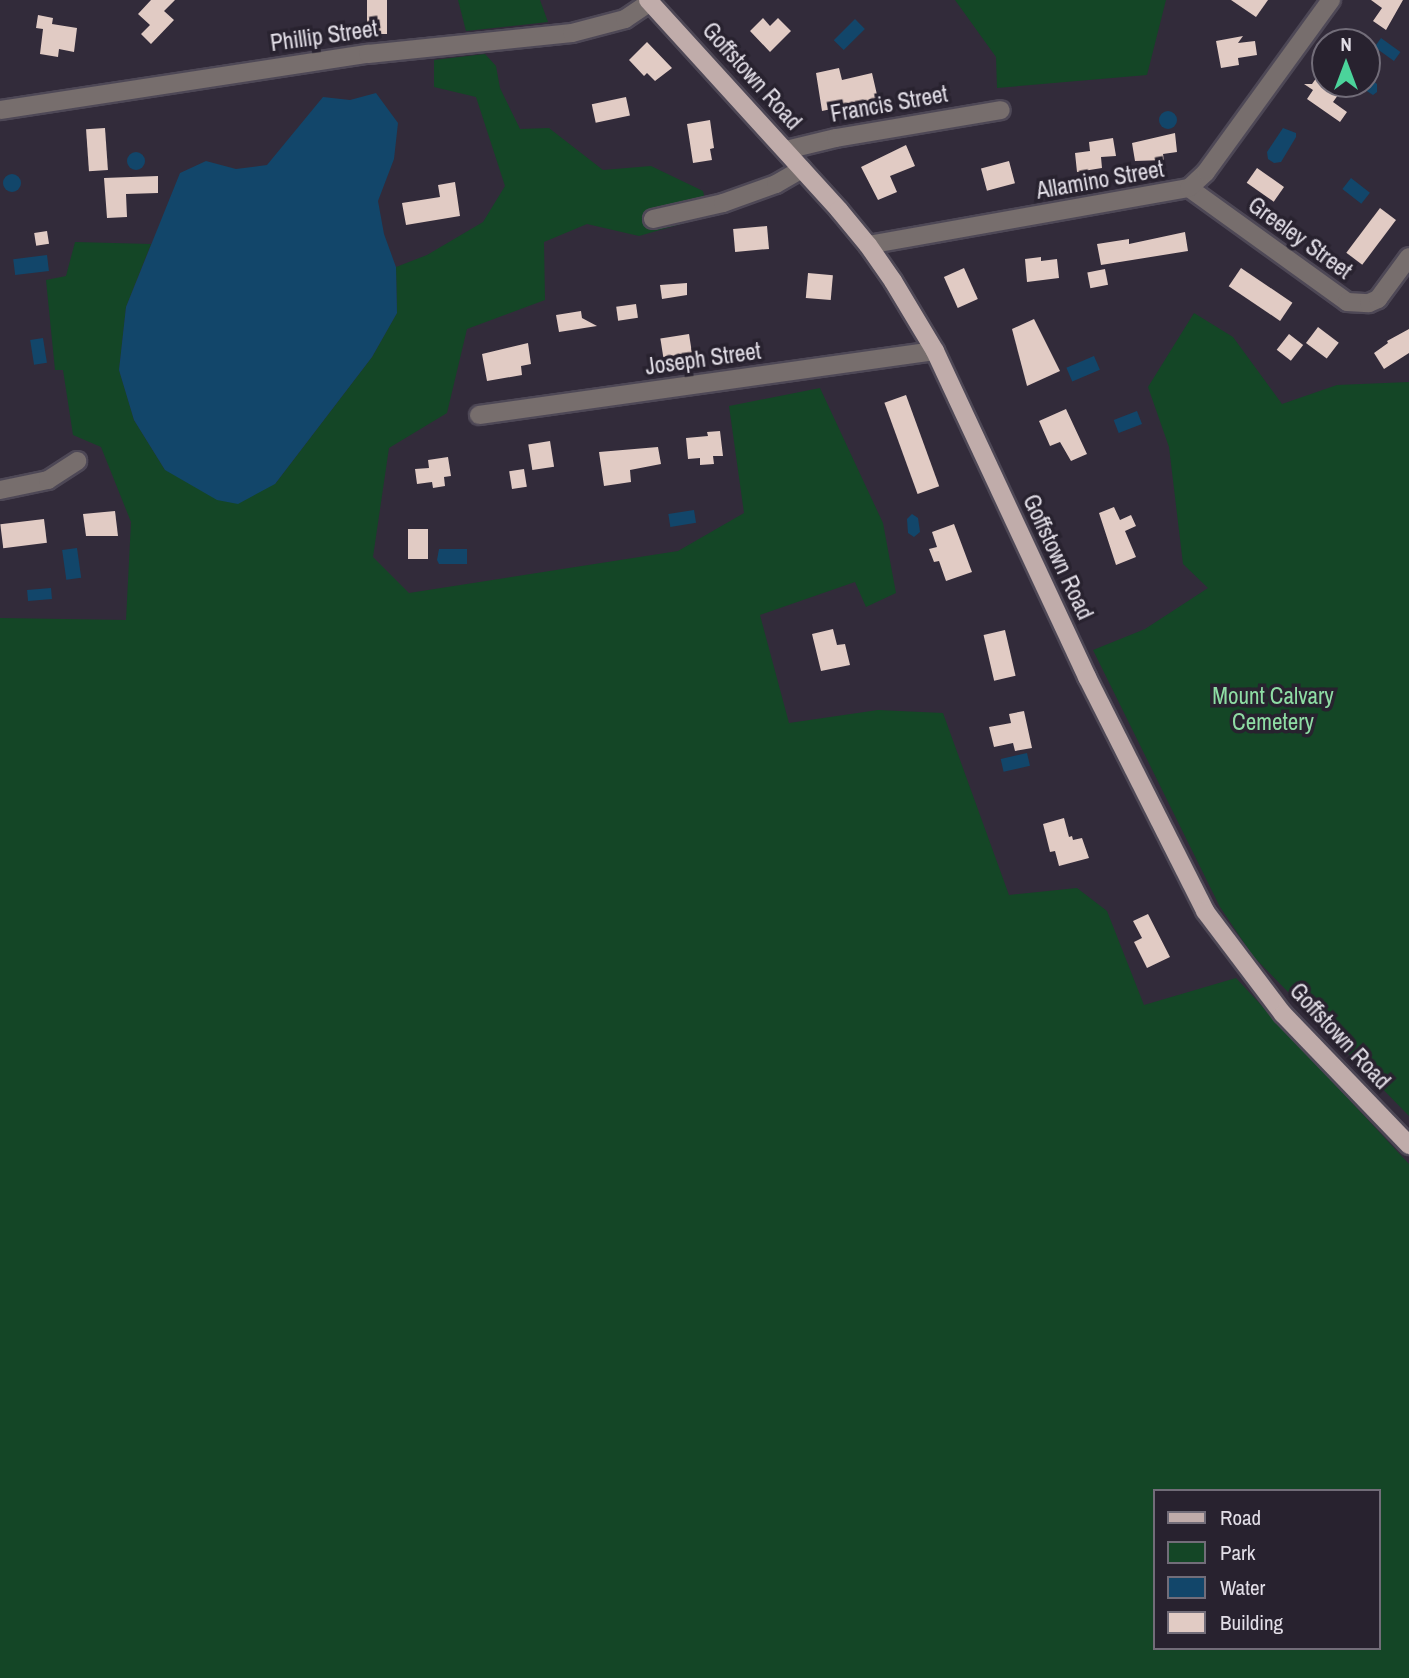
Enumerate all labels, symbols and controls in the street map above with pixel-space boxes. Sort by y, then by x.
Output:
street label: Phillip Street [269,15,379,57]
street label: Goffstown Road [697,17,807,135]
north arrow [1311,28,1381,98]
text: N [1340,31,1352,57]
street label: Francis Street [828,80,950,128]
street label: Allamino Street [1034,155,1166,205]
street label: Greeley Street [1243,191,1357,285]
street label: Joseph Street [643,337,763,381]
street label: Goffstown Road [1017,490,1099,624]
park label: Mount Calvary Cemetery [1212,682,1334,736]
street label: Goffstown Road [1284,977,1396,1095]
legend [1154,1489,1381,1650]
text: Road [1220,1503,1261,1532]
text: Park [1220,1538,1255,1567]
text: Water [1220,1573,1265,1602]
text: Building [1220,1608,1283,1637]

